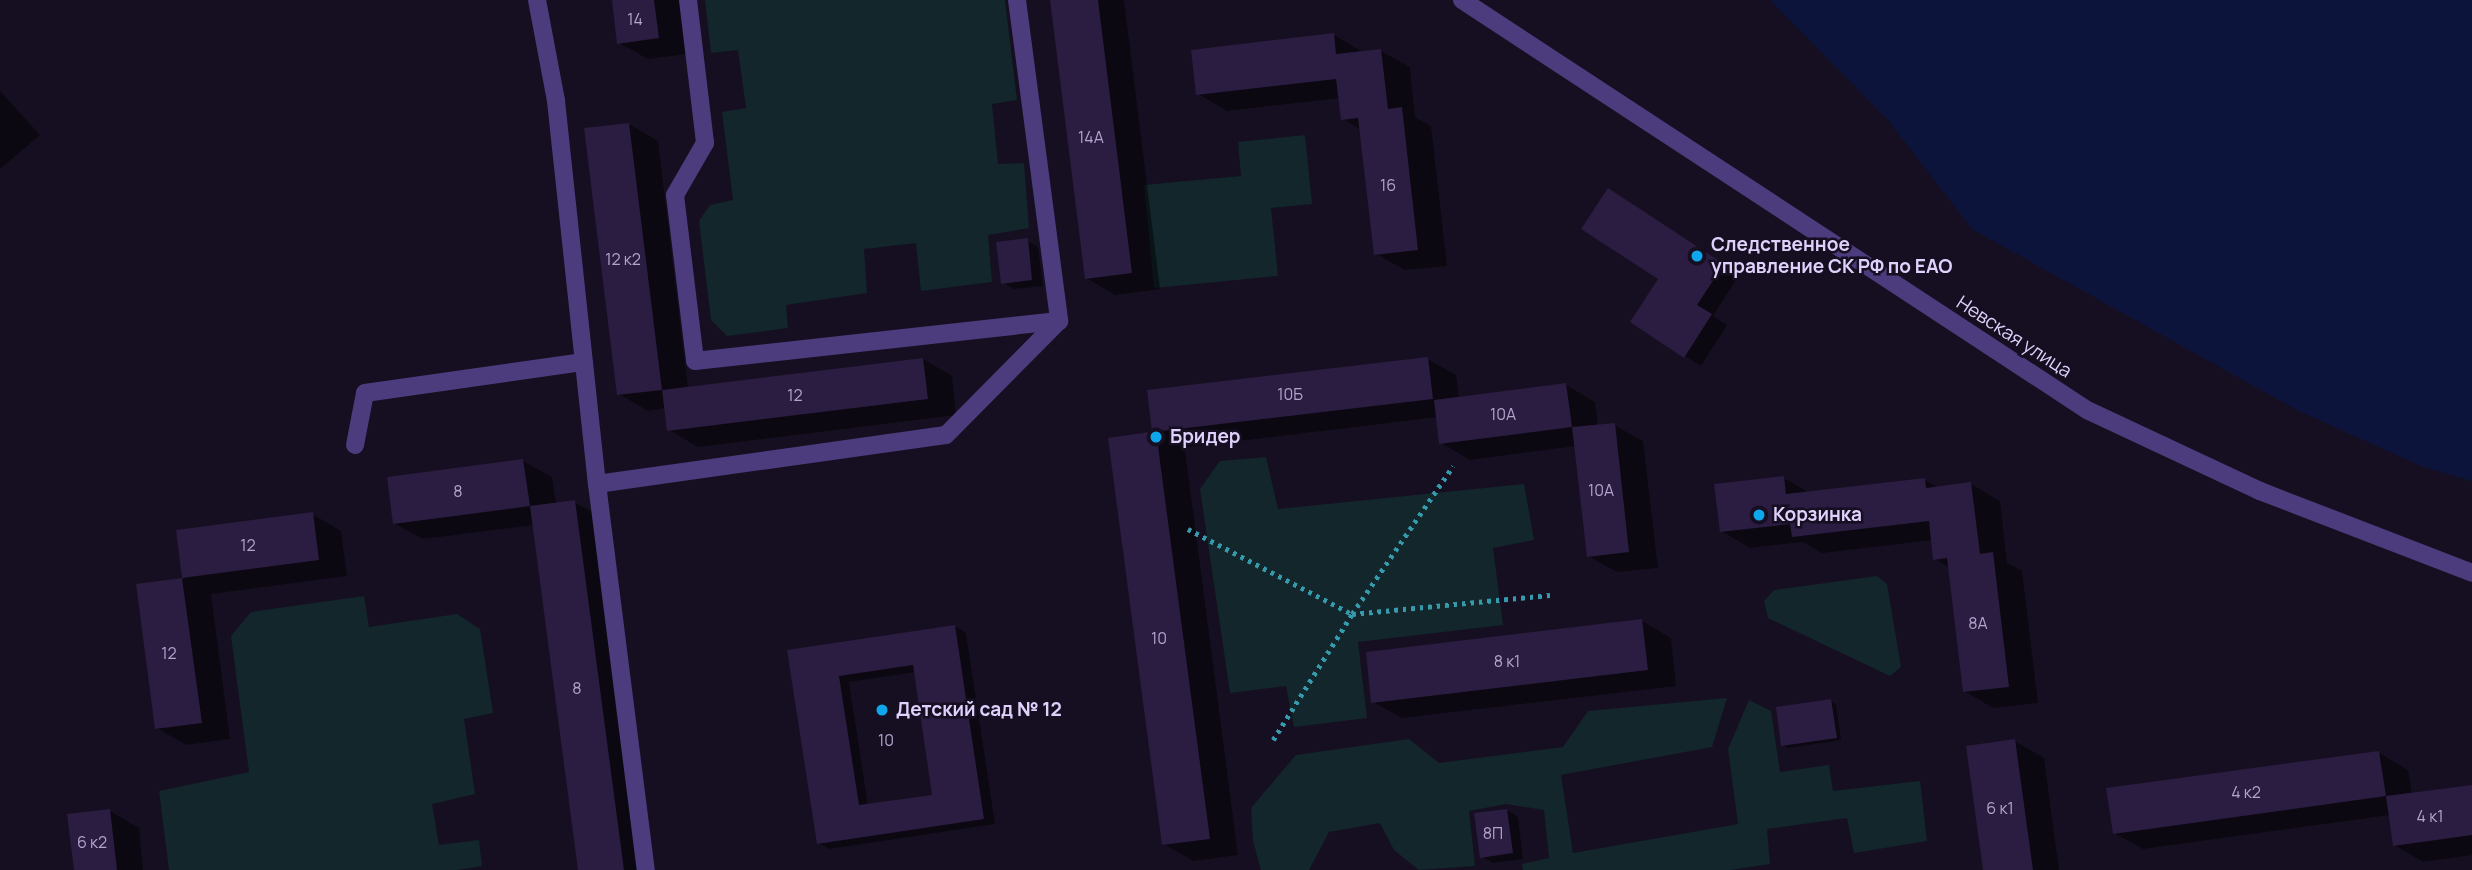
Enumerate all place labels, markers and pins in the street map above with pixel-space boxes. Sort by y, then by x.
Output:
place label: Следственное управление СК РФ по ЕАО [1711,234,1953,278]
marker: Следственное управление СК РФ по ЕАО [1689,248,1705,264]
place label: Бридер [1170,426,1241,448]
marker: Бридер [1148,429,1164,445]
place label: Корзинка [1773,504,1862,526]
marker: Корзинка [1751,507,1767,523]
place label: Детский сад № 12 [896,699,1062,721]
marker: Детский сад № 12 [874,702,890,718]

